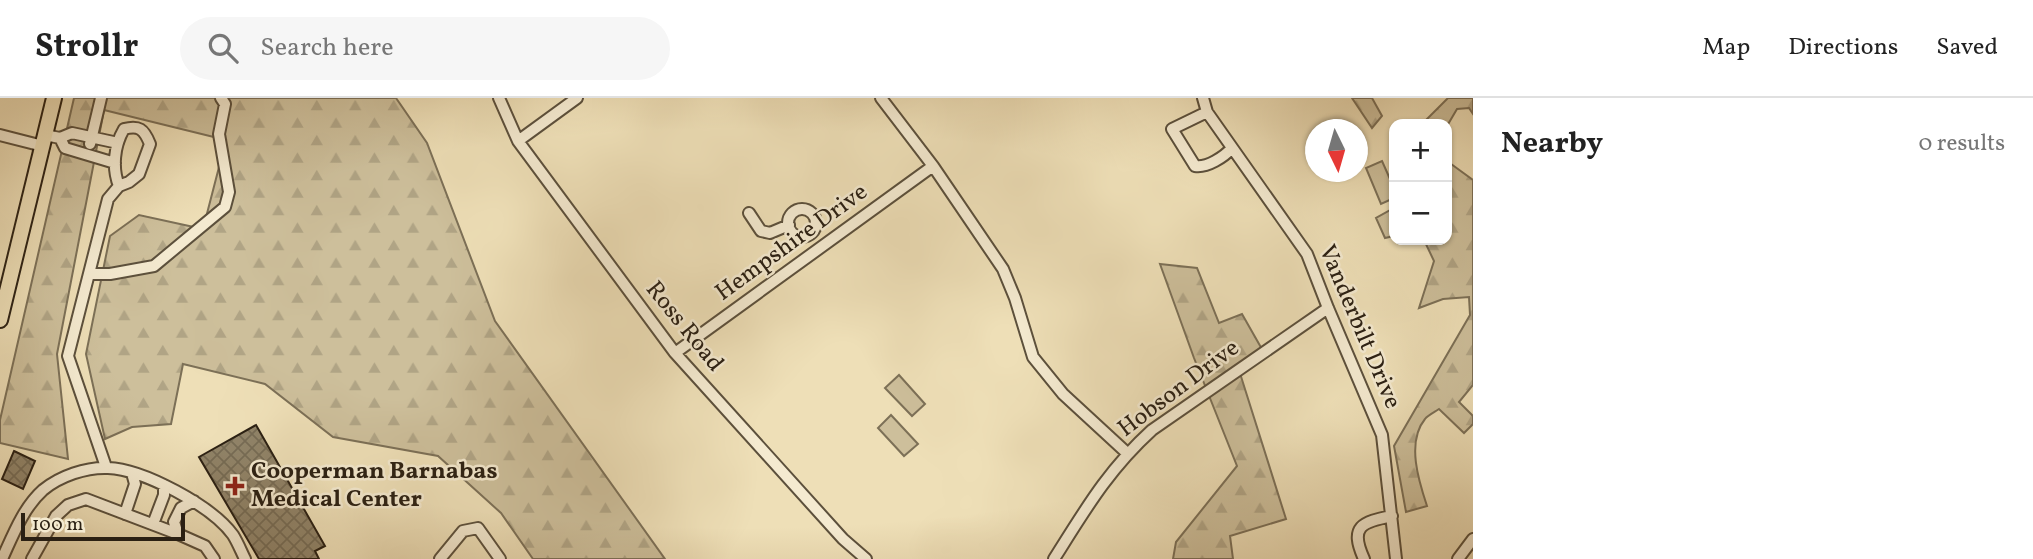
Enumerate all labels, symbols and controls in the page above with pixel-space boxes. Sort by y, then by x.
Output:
search box [180,17,670,80]
text: Strollr [35,25,138,71]
icon: search [204,29,242,67]
text: Search here [260,30,394,66]
text: Map [1702,31,1750,65]
text: Directions [1788,31,1898,65]
text: Saved [1936,31,1998,65]
north arrow [1305,119,1368,182]
map controls [1389,119,1452,245]
button: + [1389,119,1452,182]
text: Nearby [1501,123,1603,165]
text: 0 results [1918,128,2005,160]
street label: Hempshire Drive [709,176,875,310]
button: − [1389,182,1452,245]
street label: Vanderbilt Drive [1309,240,1409,414]
street label: Ross Road [637,274,731,380]
street label: Hobson Drive [1111,332,1247,446]
place label: Cooperman Barnabas Medical Center [251,455,497,517]
marker: Cooperman Barnabas Medical Center [225,476,245,496]
scale bar [21,510,186,542]
text: 100 m [32,512,83,538]

